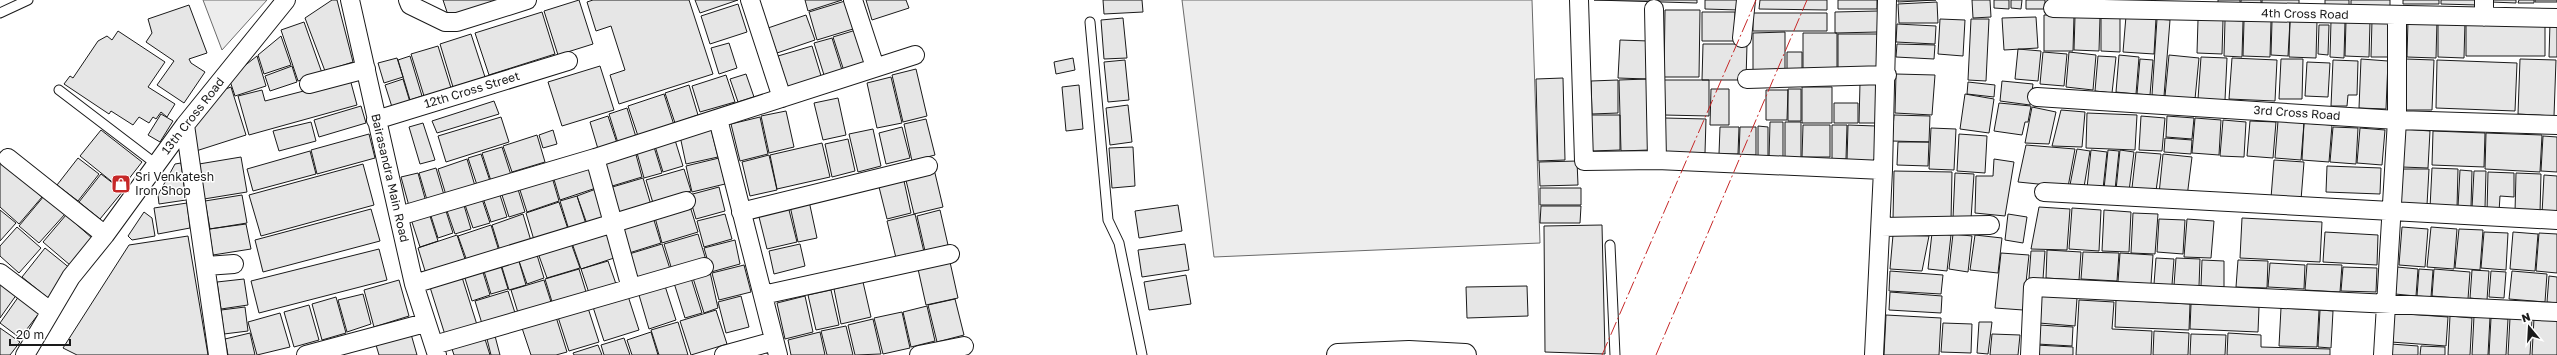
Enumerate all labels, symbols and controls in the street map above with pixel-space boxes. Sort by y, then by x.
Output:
street label: 4th Cross Road [2261,5,2349,22]
street label: 12th Cross Street [422,68,522,111]
street label: 13th Cross Road [158,74,227,157]
street label: 3rd Cross Road [2253,102,2341,123]
street label: Bairasandra Main Road [368,112,413,244]
place label: Sri Venkatesh Iron Shop [135,169,214,198]
shop icon: Sri Venkatesh Iron Shop [110,173,132,195]
north arrow [2509,307,2549,347]
text: N [2520,310,2532,324]
scale bar [10,321,70,347]
text: 20 m [16,327,44,342]

